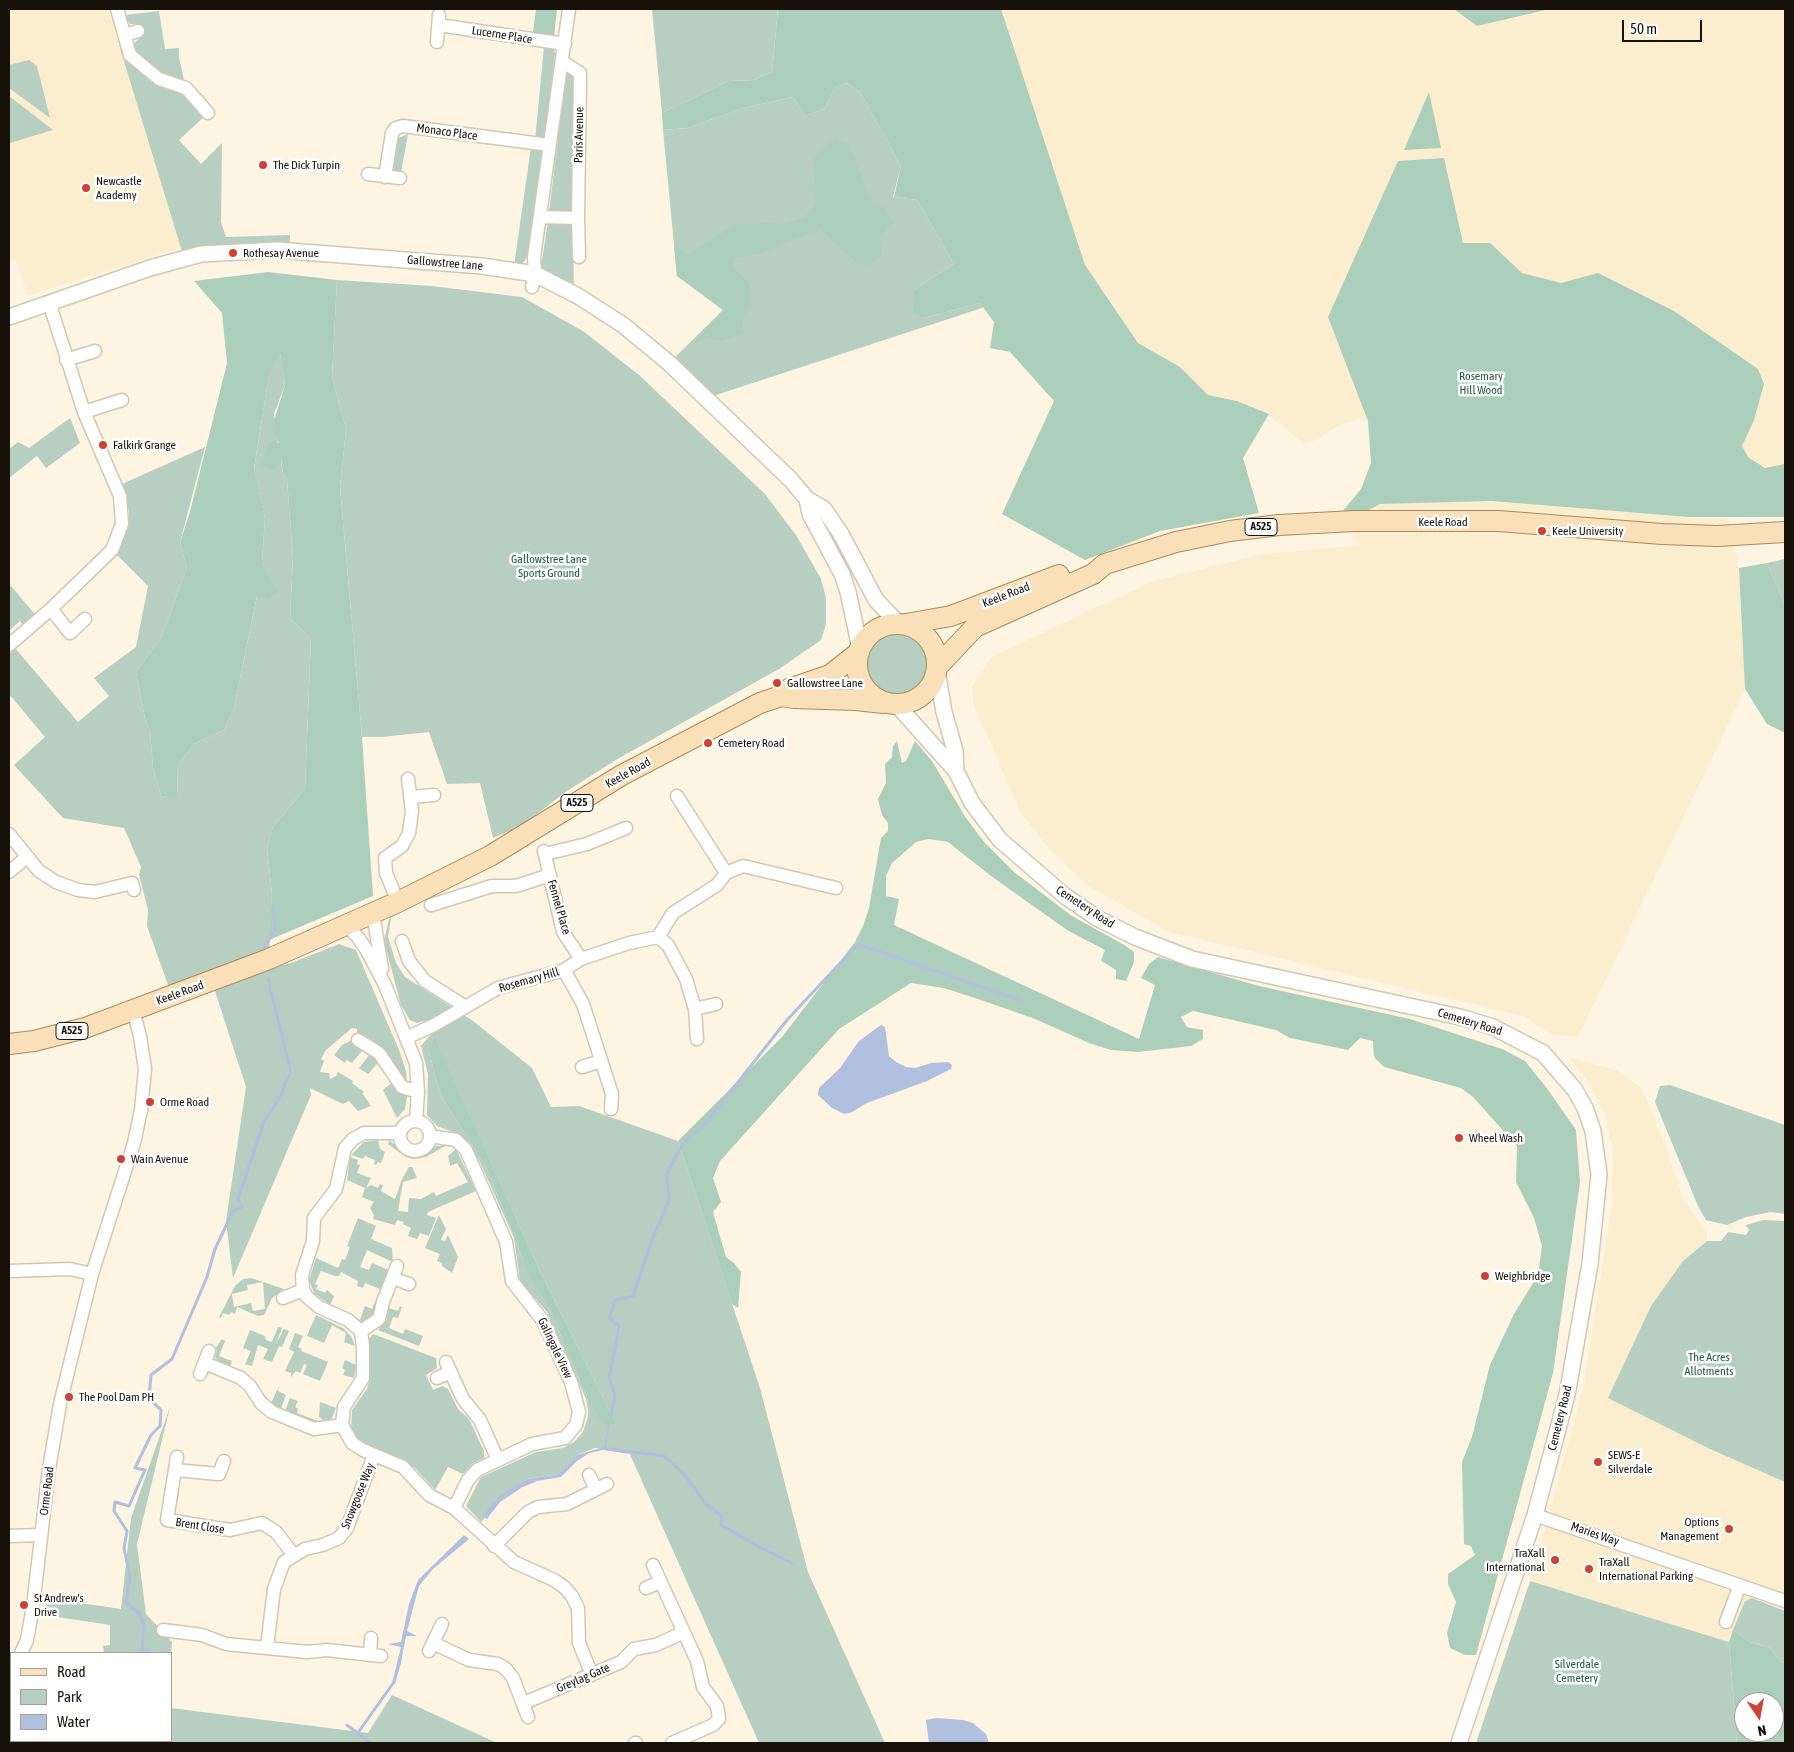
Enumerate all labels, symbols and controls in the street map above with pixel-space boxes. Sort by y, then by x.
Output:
scale bar [1624,10,1704,42]
text: 50 m [1630,20,1657,37]
street label: Lucerne Place [471,23,533,47]
street label: Paris Avenue [571,107,587,163]
street label: Monaco Place [416,121,478,143]
place label: The Dick Turpin [273,158,340,172]
marker: The Dick Turpin [257,159,269,171]
place label: Newcastle Academy [96,174,142,202]
marker: Newcastle Academy [80,182,92,194]
place label: Rothesay Avenue [243,246,319,260]
marker: Rothesay Avenue [227,247,239,259]
street label: Gallowstree Lane [406,253,484,273]
park label: Rosemary Hill Wood [1459,369,1503,397]
place label: Falkirk Grange [113,438,176,452]
marker: Falkirk Grange [97,439,109,451]
street label: Keele Road [1418,515,1468,529]
road number: A525 [1245,518,1277,536]
place label: Keele University [1552,524,1623,538]
marker: Keele University [1536,525,1548,537]
park label: Gallowstree Lane Sports Ground [511,552,587,580]
street label: Keele Road [980,579,1032,611]
place label: Gallowstree Lane [787,676,863,690]
marker: Gallowstree Lane [771,677,783,689]
place label: Cemetery Road [718,736,785,750]
marker: Cemetery Road [702,737,714,749]
street label: Keele Road [603,755,653,791]
road number: A525 [561,794,593,811]
street label: Fennel Place [544,878,574,936]
street label: Cemetery Road [1053,883,1117,931]
street label: Rosemary Hill [497,965,561,995]
street label: Keele Road [154,978,206,1008]
street label: Cemetery Road [1436,1005,1504,1039]
road number: A525 [56,1022,88,1040]
place label: Orme Road [160,1095,209,1109]
marker: Orme Road [144,1096,156,1108]
place label: Wheel Wash [1469,1131,1523,1145]
marker: Wheel Wash [1453,1132,1465,1144]
place label: Wain Avenue [131,1152,188,1166]
marker: Wain Avenue [115,1153,127,1165]
place label: Weighbridge [1495,1269,1551,1283]
marker: Weighbridge [1479,1270,1491,1282]
street label: Galingale View [535,1315,575,1381]
park label: The Acres Allotments [1685,1350,1733,1378]
street label: Cemetery Road [1545,1384,1575,1452]
place label: The Pool Dam PH [79,1390,154,1404]
marker: The Pool Dam PH [63,1391,75,1403]
place label: SEWS-E Silverdale [1608,1448,1652,1476]
marker: SEWS-E Silverdale [1592,1456,1604,1468]
street label: Snowgoose Way [338,1461,378,1531]
street label: Orme Road [37,1466,57,1516]
street label: Brent Close [174,1515,226,1537]
place label: Options Management [1660,1515,1719,1543]
street label: Maries Way [1569,1519,1621,1549]
marker: Options Management [1723,1523,1735,1535]
place label: TraXall International [1486,1546,1545,1574]
marker: TraXall International [1549,1554,1561,1566]
place label: TraXall International Parking [1599,1555,1693,1583]
marker: TraXall International Parking [1583,1563,1595,1575]
place label: St Andrew's Drive [34,1591,84,1619]
marker: St Andrew's Drive [18,1599,30,1611]
legend [10,1652,172,1742]
park label: Silverdale Cemetery [1555,1657,1599,1685]
street label: Greylag Gate [554,1660,612,1696]
text: Road [57,1663,86,1680]
text: Park [57,1688,82,1705]
north arrow [1734,1692,1784,1742]
text: Water [57,1713,90,1730]
text: N [1756,1722,1768,1739]

